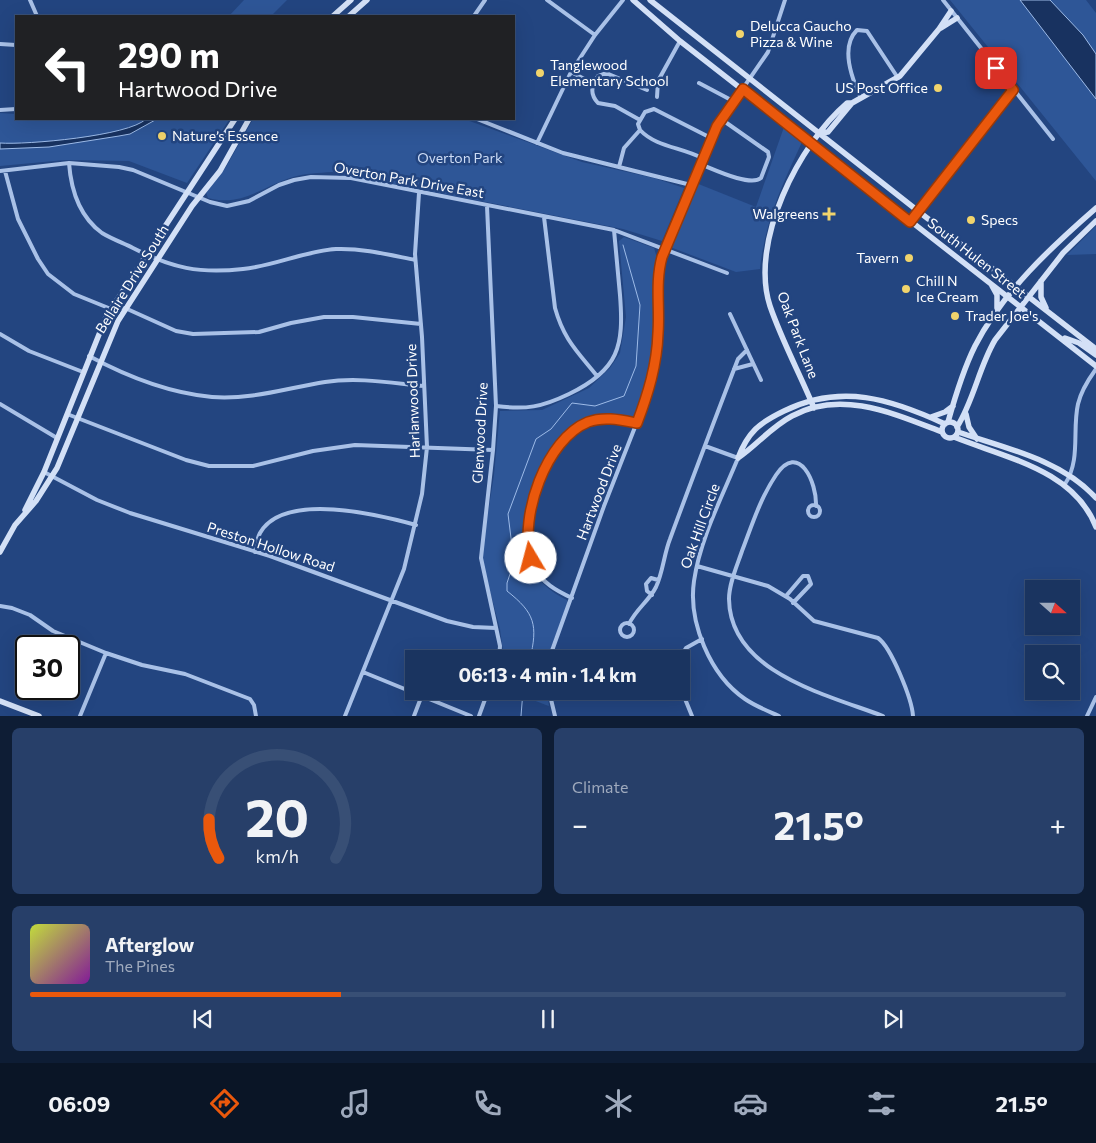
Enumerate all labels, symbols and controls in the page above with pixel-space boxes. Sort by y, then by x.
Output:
place label: Delucca Gaucho Pizza & Wine [750,17,852,50]
marker: Delucca Gaucho Pizza & Wine [734,28,746,40]
text: 290 m [118,32,220,75]
icon: left [35,35,100,100]
pin [975,47,1017,89]
icon: arrive [982,54,1010,82]
place label: Tanglewood Elementary School [550,56,669,89]
marker: Tanglewood Elementary School [534,67,546,79]
text: Hartwood Drive [118,75,277,102]
place label: US Post Office [835,79,928,96]
marker: US Post Office [932,82,944,94]
place label: Nature’s Essence [172,127,278,144]
marker: Nature’s Essence [156,130,168,142]
park label: Overton Park [417,149,503,166]
street label: Overton Park Drive East [333,158,486,201]
place label: Walgreens [752,205,819,222]
marker: Walgreens [823,208,835,220]
place label: Specs [981,211,1018,228]
street label: South Hulen Street [925,214,1030,302]
marker: Specs [965,214,977,226]
street label: Bellaire Drive South [91,221,172,336]
place label: Tavern [856,249,899,266]
marker: Tavern [903,252,915,264]
place label: Chill N Ice Cream [916,272,979,305]
marker: Chill N Ice Cream [900,283,912,295]
street label: Oak Park Lane [774,289,823,381]
place label: Trader Joe's [965,307,1038,324]
marker: Trader Joe's [949,310,961,322]
street label: Harlanwood Drive [402,344,423,458]
street label: Glenwood Drive [468,382,491,484]
street label: Hartwood Drive [572,441,625,542]
street label: Oak Hill Circle [676,481,723,571]
street label: Preston Hollow Road [205,518,337,575]
position arrow [504,531,556,583]
north arrow [1025,580,1080,635]
map controls [1025,580,1080,700]
speed limit sign: 30 [15,635,80,700]
button: search [1025,645,1080,700]
text: 06:13 · 4 min · 1.4 km [458,663,637,686]
text: Climate [572,777,628,796]
text: 20 [245,784,309,848]
text: 21.5° [774,801,864,848]
text: − [572,807,588,841]
text: + [1050,807,1066,841]
text: km/h [255,845,299,867]
text: Afterglow [105,933,194,956]
text: The Pines [105,956,175,975]
icon: previous [189,1005,217,1033]
icon: pause [534,1005,562,1033]
icon: next [879,1005,907,1033]
icon: directions [207,1086,242,1121]
icon: music [338,1086,373,1121]
icon: phone [470,1086,505,1121]
icon: climate [601,1086,636,1121]
icon: car [733,1086,768,1121]
icon: filters [864,1086,899,1121]
text: 06:09 [48,1090,110,1117]
text: 21.5° [996,1090,1048,1117]

